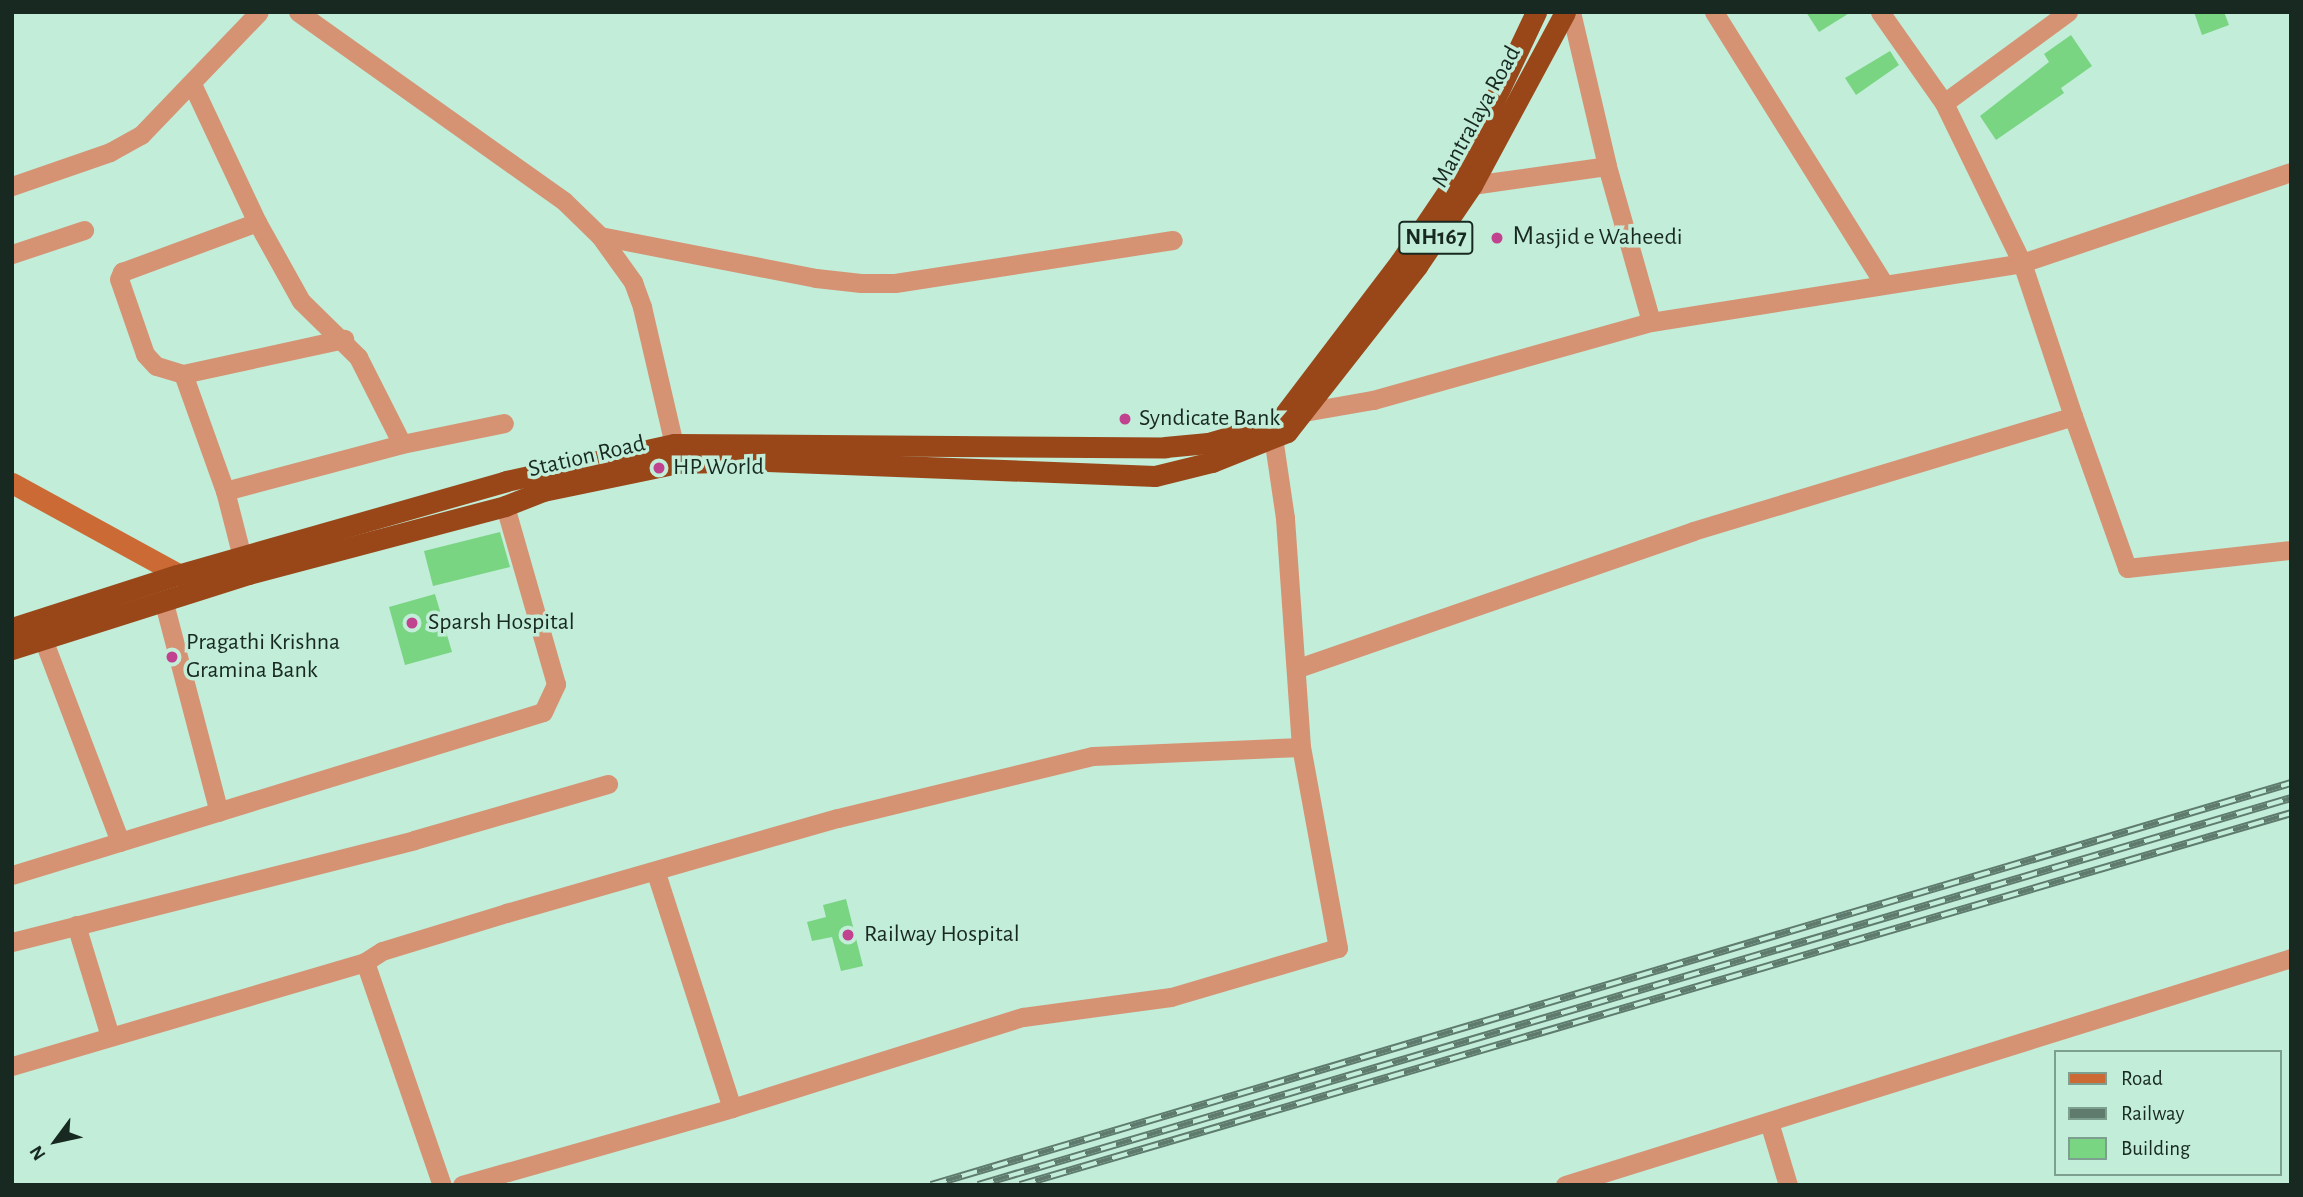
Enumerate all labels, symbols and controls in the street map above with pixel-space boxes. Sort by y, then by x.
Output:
street label: Mantralaya Road [1426,41,1528,193]
road number: NH167 [1398,218,1474,258]
place label: Ｍasjid e Waheedi [1511,224,1683,252]
marker: Ｍasjid e Waheedi [1489,230,1505,246]
place label: Syndicate Bank [1139,405,1280,433]
marker: Syndicate Bank [1117,411,1133,427]
street label: Station Road [526,430,648,484]
place label: HP World [673,454,764,482]
marker: HP World [651,460,667,476]
place label: Sparsh Hospital [428,609,575,637]
marker: Sparsh Hospital [402,613,422,633]
place label: Pragathi Krishna Gramina Bank [186,629,340,685]
marker: Pragathi Krishna Gramina Bank [164,649,180,665]
place label: Railway Hospital [864,921,1020,949]
marker: Railway Hospital [838,925,858,945]
legend [2054,1050,2282,1176]
text: Road [2121,1068,2163,1089]
text: Railway [2121,1103,2184,1124]
north arrow [21,1106,91,1176]
text: Building [2121,1138,2190,1159]
text: N [26,1142,50,1163]

